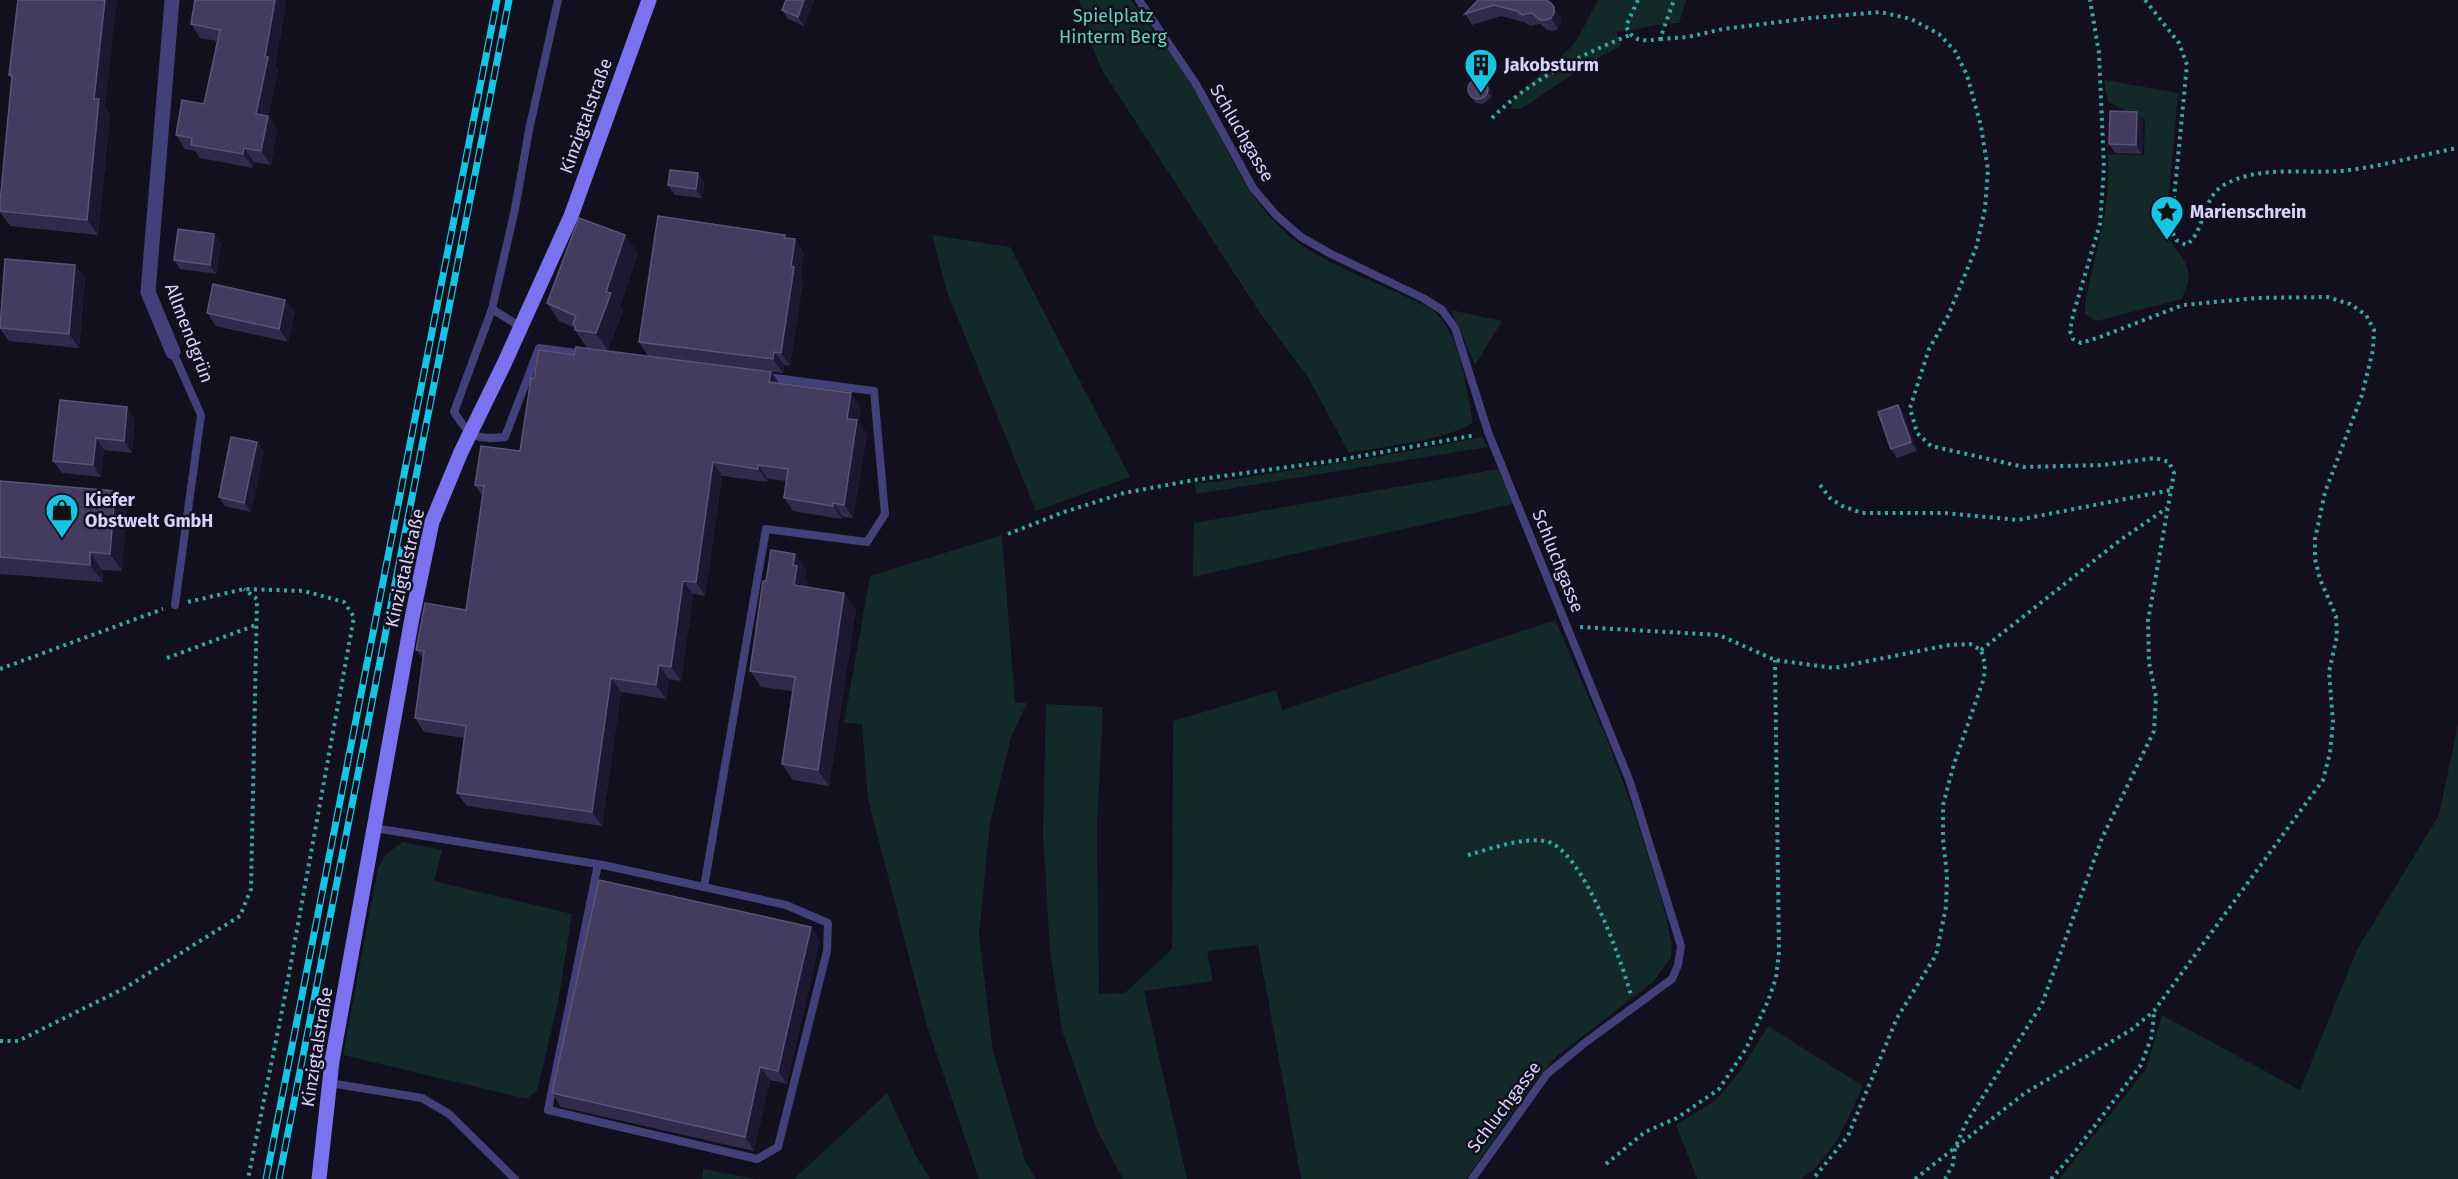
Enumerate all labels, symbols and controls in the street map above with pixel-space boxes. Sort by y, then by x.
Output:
park label: Spielplatz Hinterm Berg [1059,5,1168,48]
building icon: Jakobsturm [1463,47,1499,94]
place label: Jakobsturm [1503,54,1599,76]
street label: Kinzigtalstraße [555,55,617,177]
street label: Schluchgasse [1205,80,1279,186]
place icon: Marienschrein [2149,194,2185,241]
place label: Marienschrein [2190,201,2306,223]
street label: Allmendgrün [160,280,218,386]
place label: Kiefer Obstwelt GmbH [85,489,213,532]
shop icon: Kiefer Obstwelt GmbH [44,492,80,539]
street label: Kinzigtalstraße [381,506,429,630]
street label: Schluchgasse [1527,506,1589,616]
street label: Kinzigtalstraße [297,985,337,1109]
street label: Schluchgasse [1462,1057,1546,1157]

